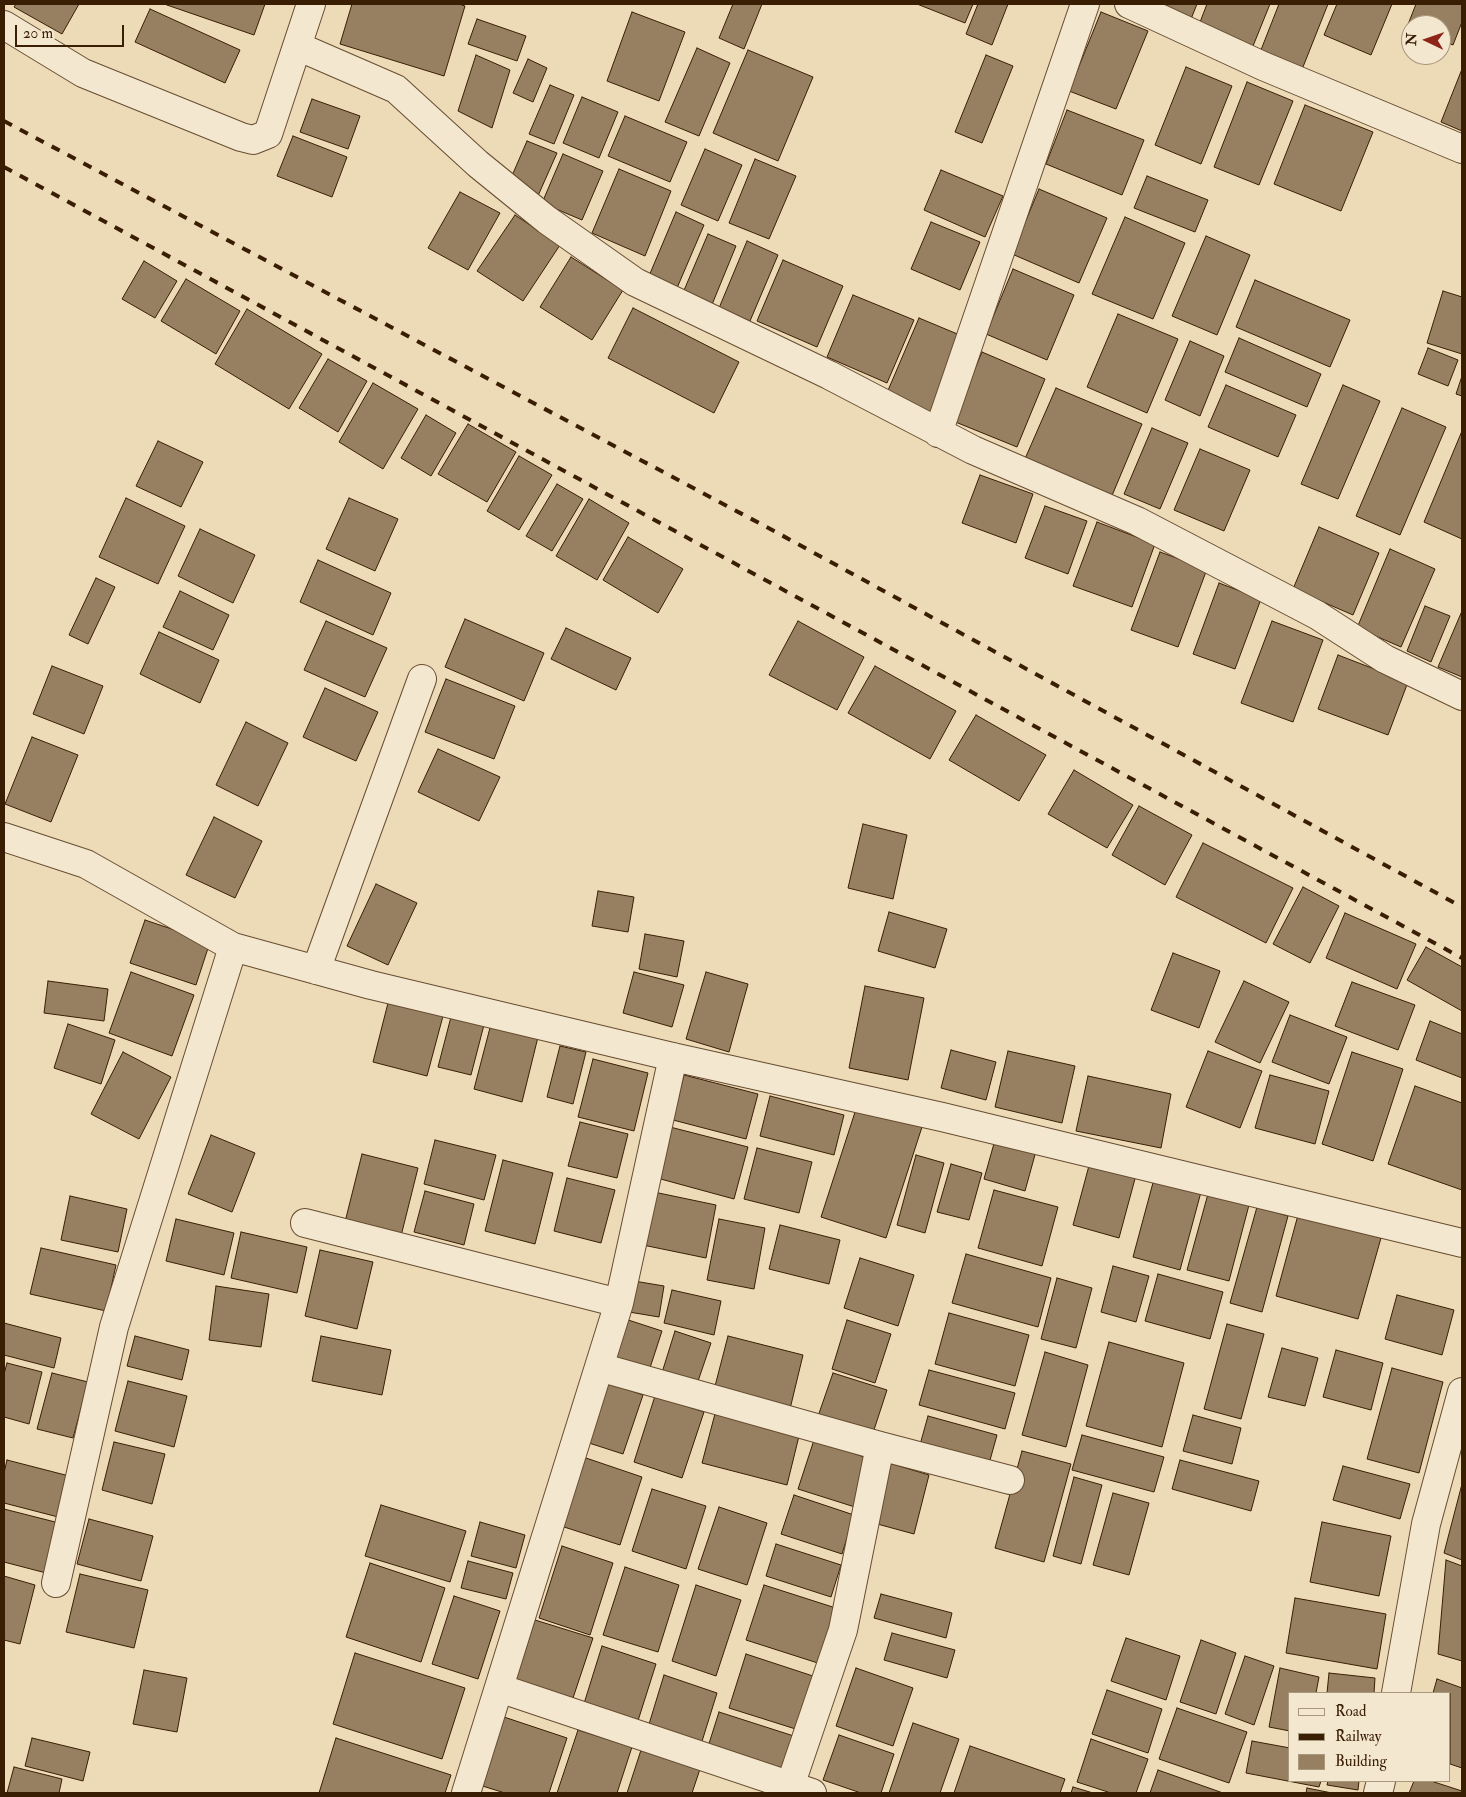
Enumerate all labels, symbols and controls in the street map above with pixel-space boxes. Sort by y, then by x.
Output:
scale bar [18,15,126,47]
north arrow [1401,15,1451,65]
text: 20 m [23,24,53,43]
text: N [1403,33,1420,46]
legend [1288,1692,1451,1782]
text: Road [1335,1702,1366,1721]
text: Railway [1335,1727,1381,1746]
text: Building [1335,1752,1387,1771]

